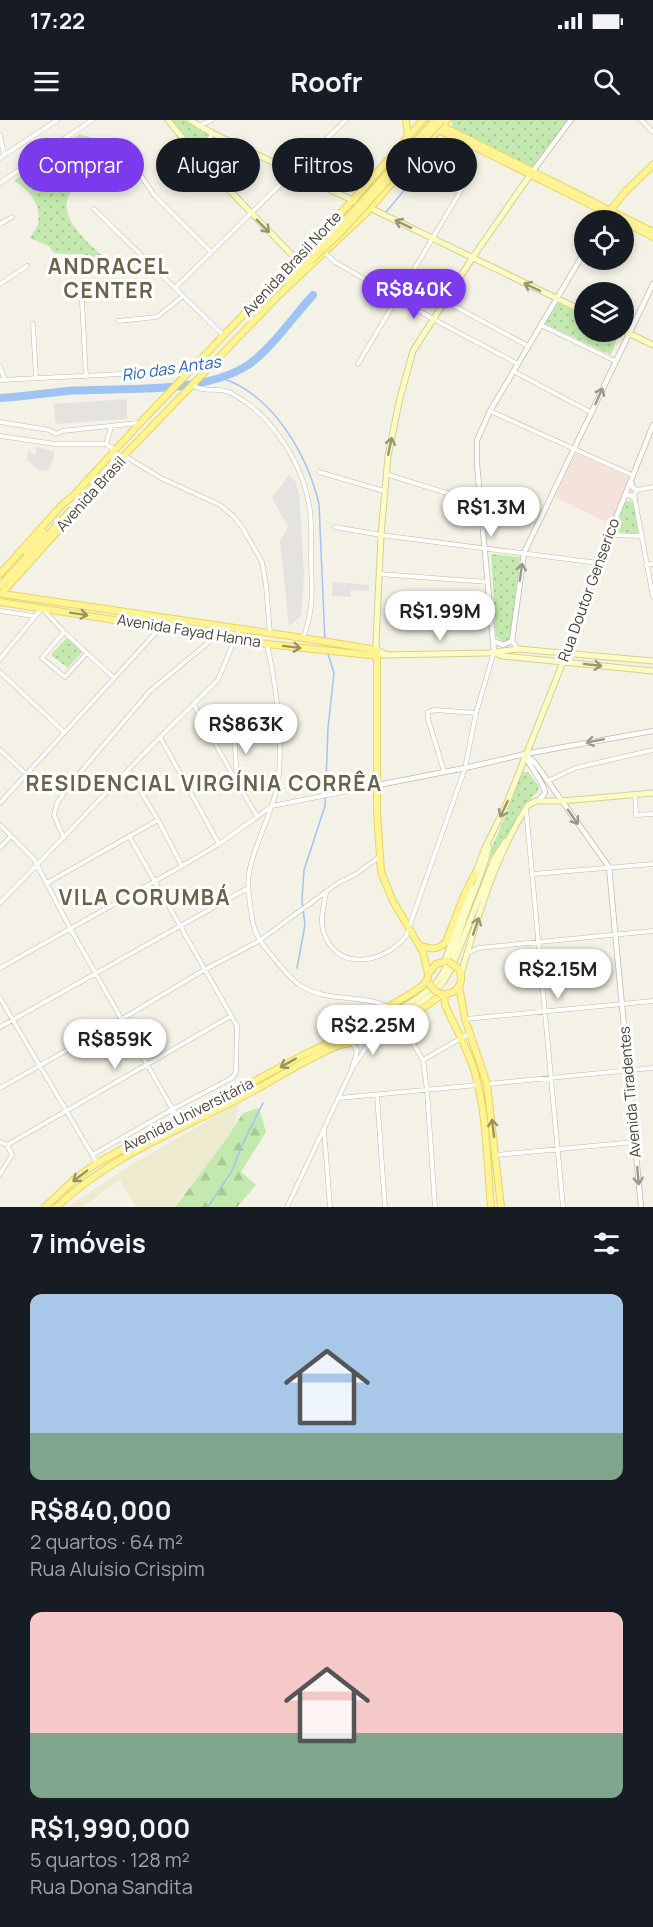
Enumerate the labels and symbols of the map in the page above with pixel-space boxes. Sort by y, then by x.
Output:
street label: Avenida Brasil Norte [237,206,346,321]
one-way arrow [255,218,270,233]
one-way arrow [394,218,412,229]
district label: ANDRACEL CENTER [48,252,170,304]
pin: R$840K [365,269,463,320]
one-way arrow [524,281,542,292]
water label: Rio das Antas [120,350,224,386]
one-way arrow [594,388,605,406]
one-way arrow [385,436,396,456]
street label: Avenida Brasil [51,451,130,536]
pin: R$1.3M [442,487,540,538]
street label: Rua Doutor Genserico [553,515,624,664]
one-way arrow [516,563,527,583]
pin: R$1.99M [385,591,495,642]
one-way arrow [68,609,88,620]
street label: Avenida Fayad Hanna [116,609,262,652]
one-way arrow [282,642,302,653]
one-way arrow [583,660,603,671]
pin: R$863K [197,704,295,755]
one-way arrow [586,736,606,747]
district label: RESIDENCIAL VIRGÍNIA CORRÊA [25,769,383,797]
one-way arrow [497,799,509,817]
one-way arrow [567,809,580,825]
district label: VILA CORUMBÁ [59,883,231,911]
one-way arrow [472,917,483,936]
pin: R$2.15M [503,949,613,1000]
pin: R$2.25M [318,1005,428,1056]
pin: R$859K [66,1019,164,1070]
street label: Avenida Tiradentes [613,1025,646,1159]
one-way arrow [279,1058,297,1069]
street label: Avenida Universitária [119,1072,257,1157]
one-way arrow [487,1119,498,1138]
one-way arrow [633,1166,644,1186]
one-way arrow [72,1170,88,1182]

